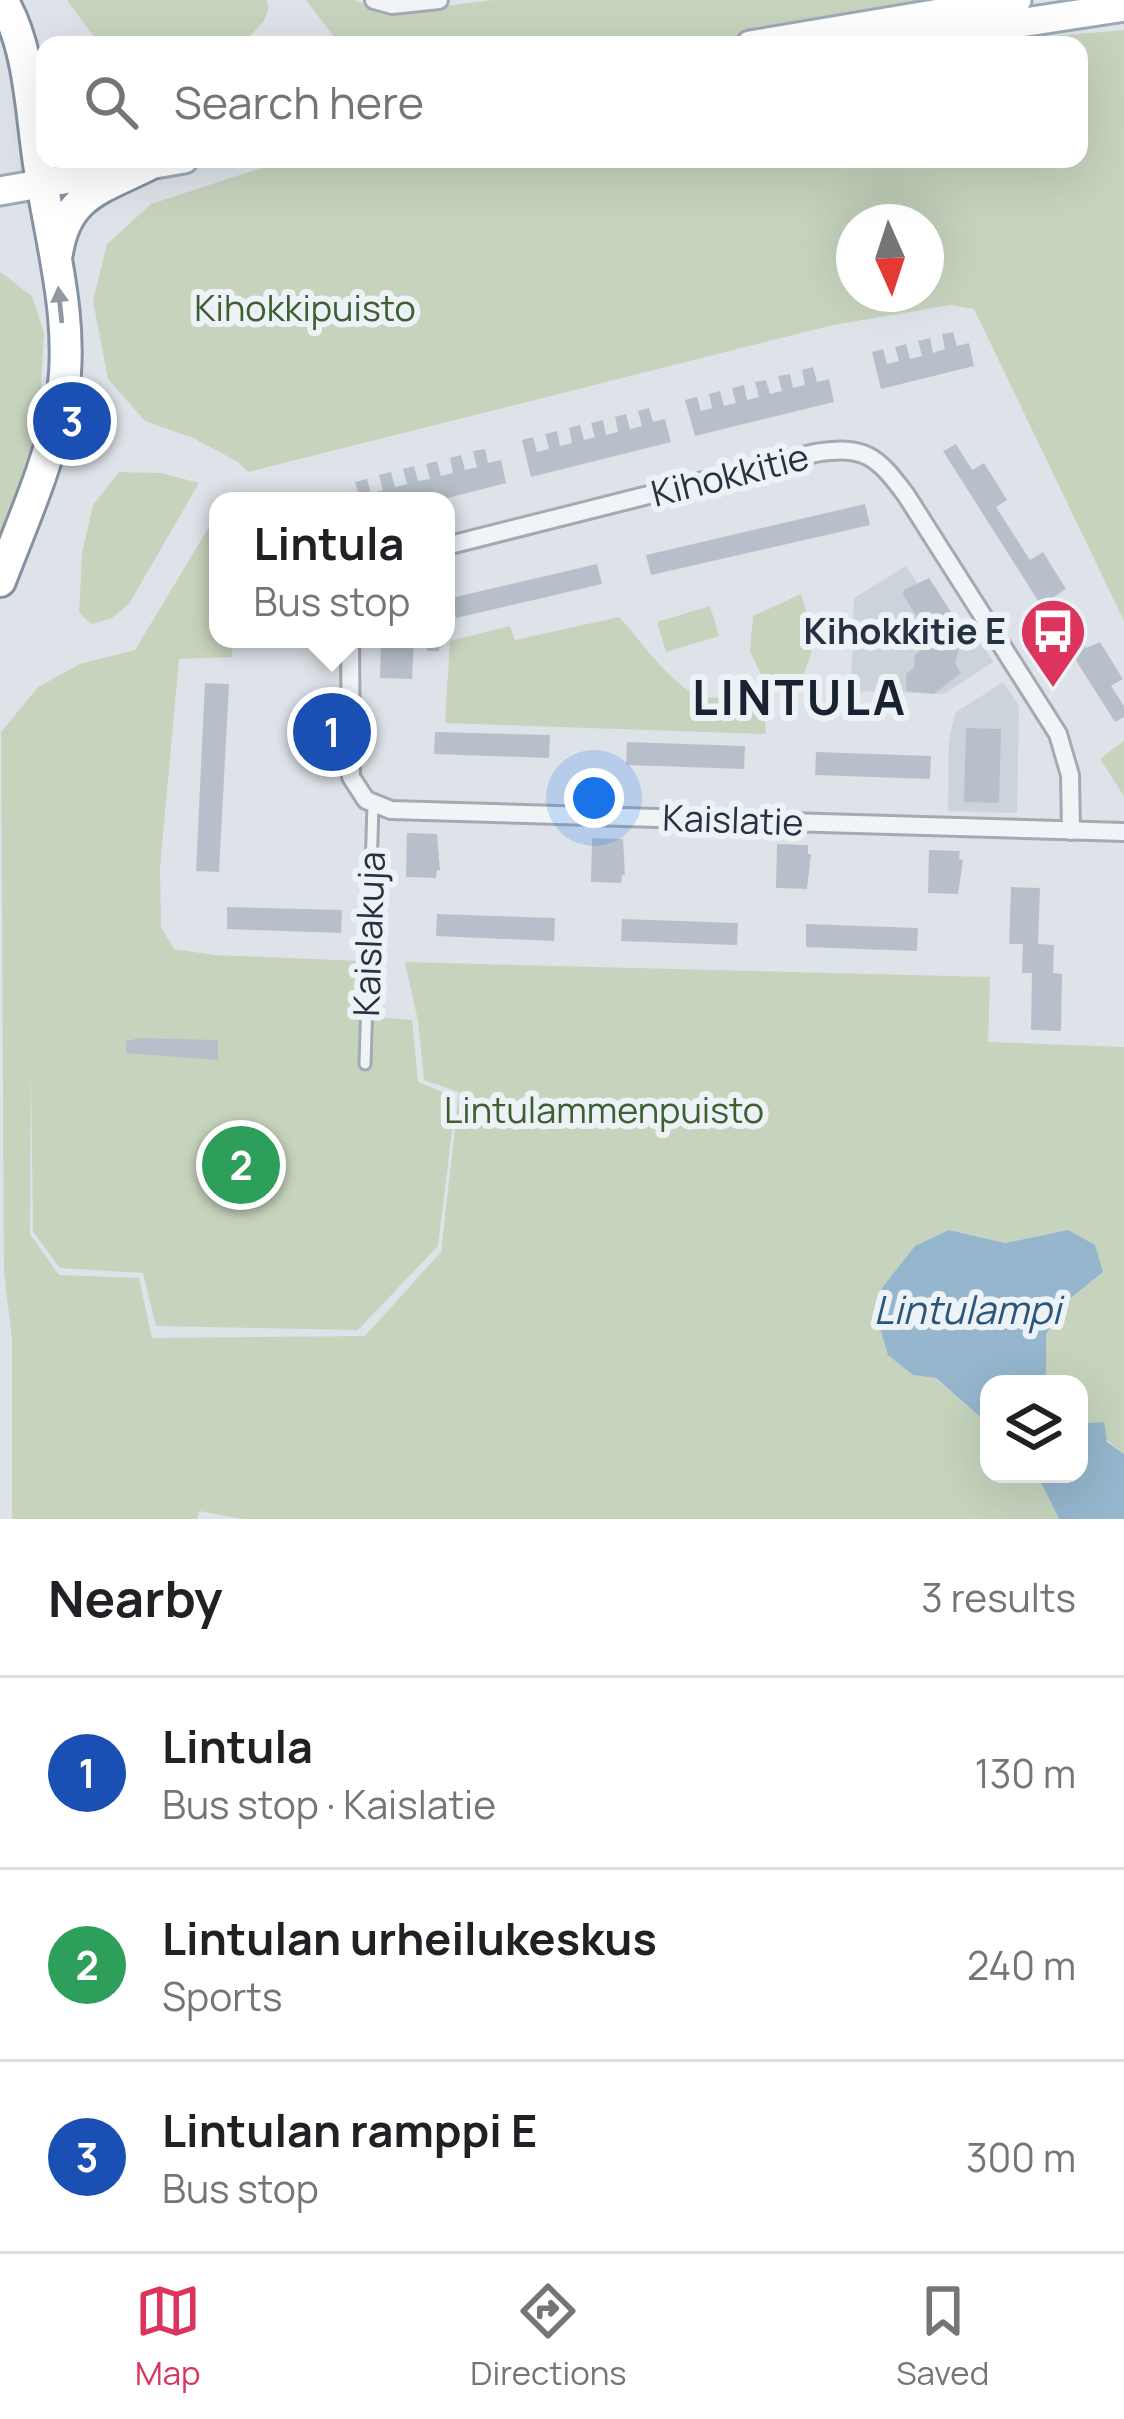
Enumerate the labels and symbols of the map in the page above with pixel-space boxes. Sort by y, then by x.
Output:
north arrow [836,204,944,312]
park label: Kihokkipuisto [194,283,416,332]
one-way arrow [51,285,70,323]
pin: 3 [33,376,111,466]
street label: Kihokkitie [646,431,814,518]
bus stop icon: Kihokkitie E [1018,596,1088,690]
place label: Kihokkitie E [803,606,1006,655]
district label: LINTULA [692,664,908,729]
pin: 1 [293,687,371,777]
your location [564,768,624,828]
street label: Kaislatie [662,793,804,846]
street label: Kaislakuja [341,851,396,1017]
park label: Lintulammenpuisto [444,1085,764,1134]
pin: 2 [202,1120,280,1210]
water label: Lintulampi [873,1282,1065,1336]

